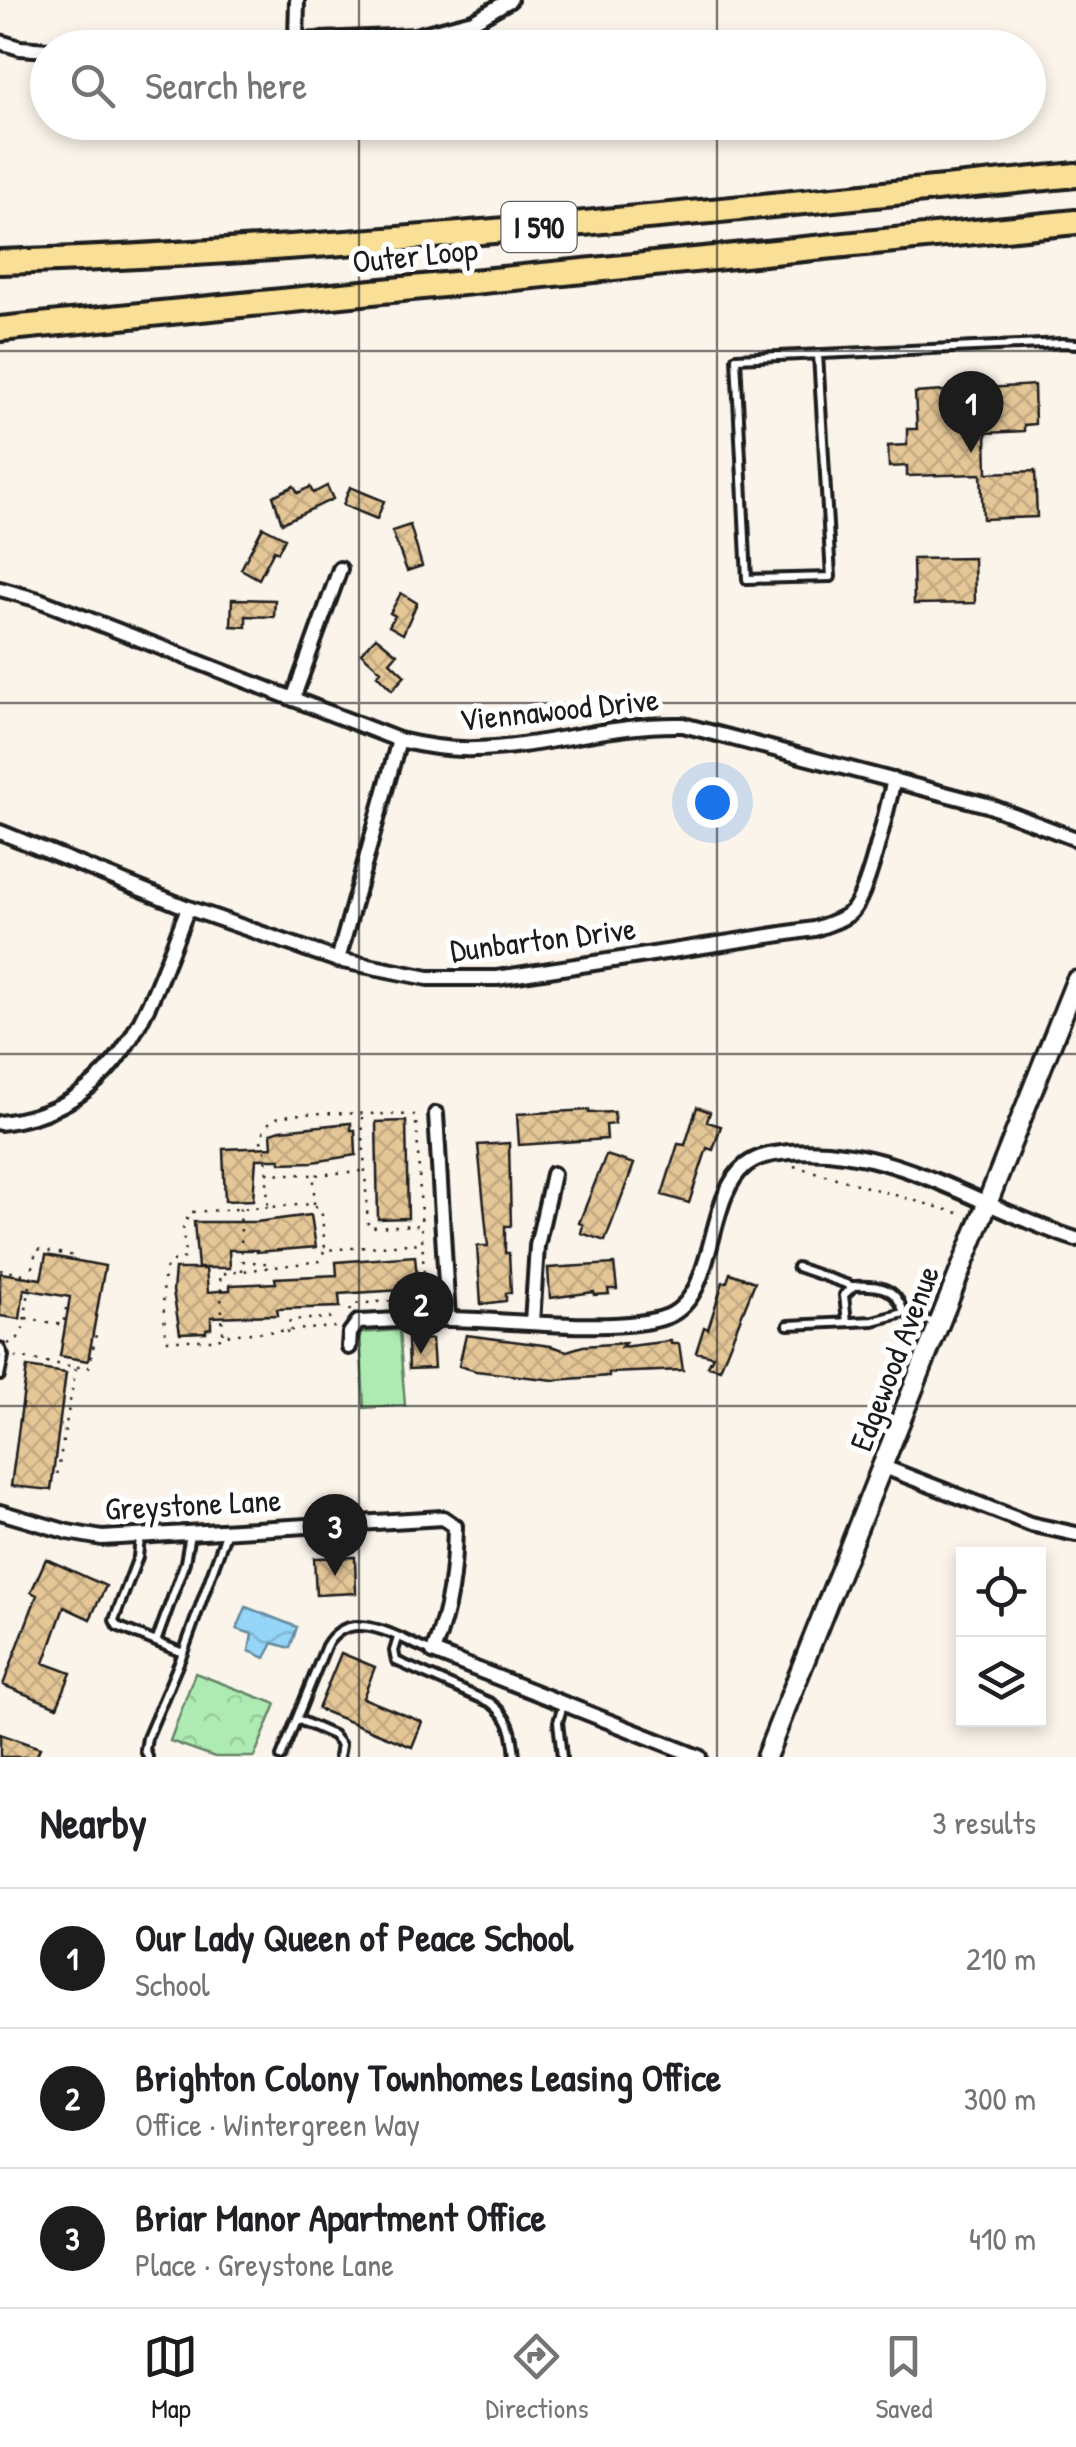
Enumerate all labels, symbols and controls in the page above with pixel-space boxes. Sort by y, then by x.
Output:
search box [30,30,1046,140]
icon: search [65,58,120,113]
text: Search here [145,59,307,111]
road number: I 590 [502,202,576,252]
street label: Outer Loop [350,227,480,283]
pin: 1 [938,370,1004,453]
street label: Viennawood Drive [457,677,661,741]
your location [687,777,738,828]
street label: Dunbarton Drive [448,906,638,972]
street label: Edgewood Avenue [839,1259,949,1457]
pin: 2 [388,1272,454,1354]
street label: Greystone Lane [104,1478,282,1530]
pin: 3 [302,1494,368,1576]
map controls [956,1547,1046,1727]
button: locate [956,1547,1046,1637]
button: layers [956,1637,1046,1727]
text: Nearby [40,1794,147,1851]
text: 3 results [932,1801,1036,1844]
text: Our Lady Queen of Peace School [135,1911,573,1963]
text: 1 [67,1937,78,1980]
text: 210 m [966,1937,1036,1980]
text: School [135,1963,210,2006]
text: Brighton Colony Townhomes Leasing Office [135,2051,721,2103]
text: 2 [65,2077,80,2120]
text: 300 m [964,2077,1036,2120]
text: Office · Wintergreen Way [135,2103,420,2146]
text: Briar Manor Apartment Office [135,2191,546,2243]
text: 3 [65,2217,80,2260]
text: 410 m [969,2217,1036,2260]
text: Place · Greystone Lane [135,2243,394,2286]
tab: Map [143,2329,198,2427]
tab: Directions [485,2329,588,2427]
tab: Saved [875,2329,933,2427]

